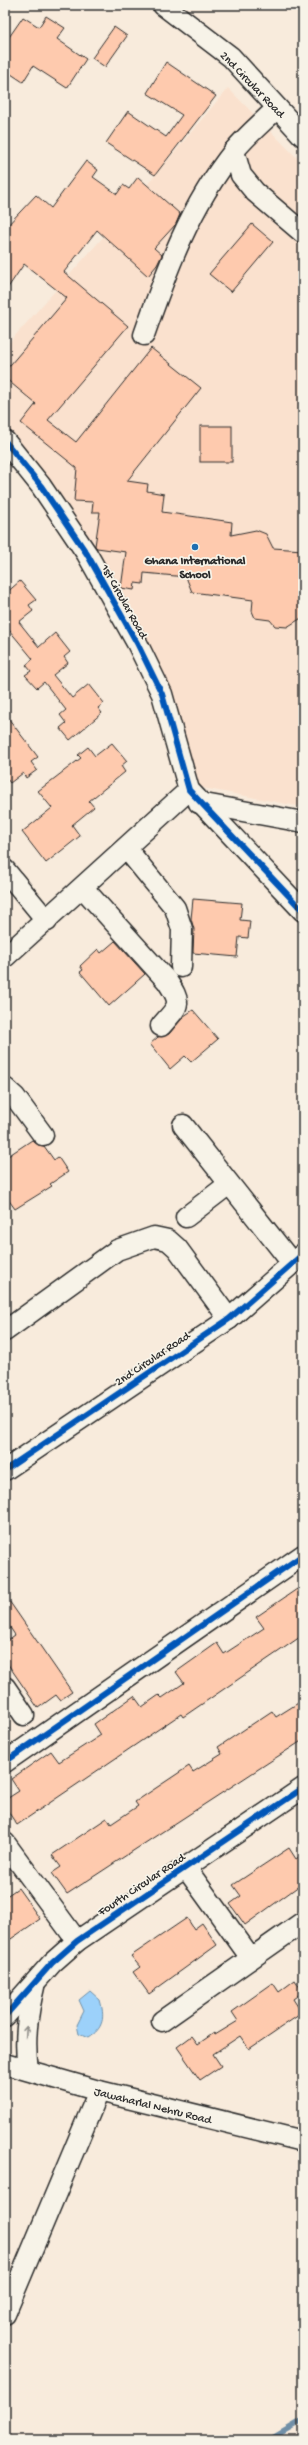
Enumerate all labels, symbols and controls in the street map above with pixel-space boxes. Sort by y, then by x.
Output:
street label: 2nd Circular Road [216,49,288,122]
marker: Ghana International School [190,542,200,552]
place label: Ghana International School [145,555,246,583]
street label: 1st Circular Road [97,562,150,642]
street label: 2nd Circular Road [113,1329,194,1390]
street label: Fourth Circular Road [95,1851,189,1921]
one-way arrow [22,2026,29,2039]
street label: Jawaharlal Nehru Road [92,2086,214,2129]

